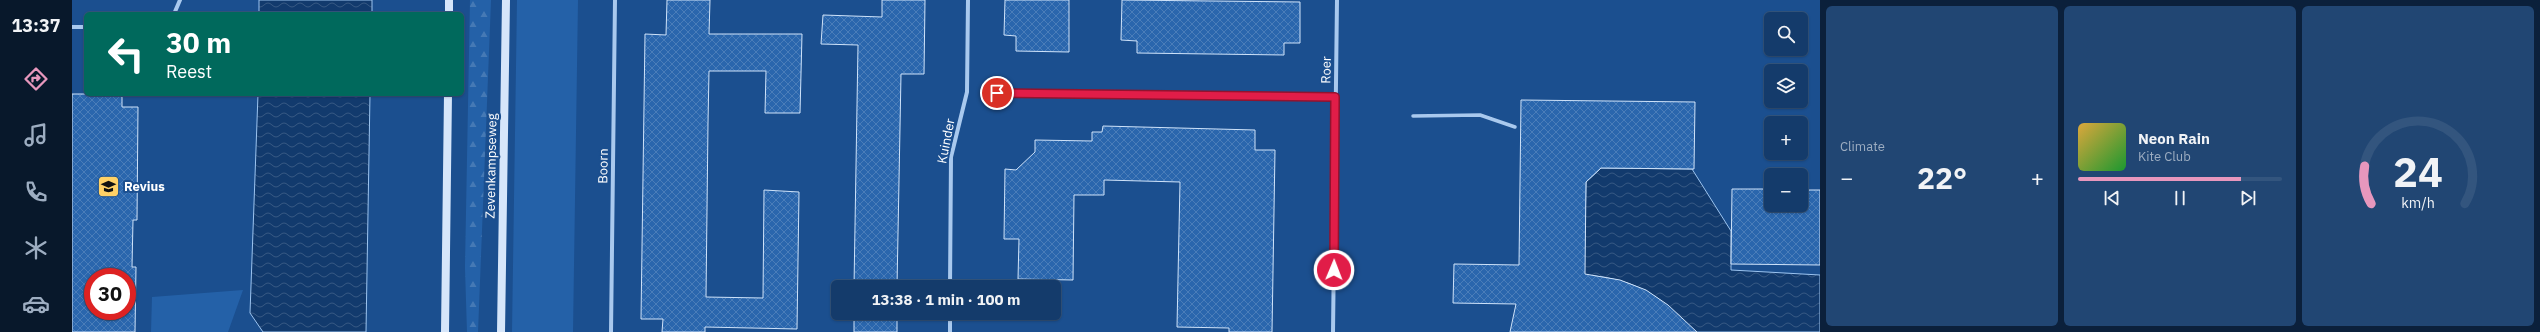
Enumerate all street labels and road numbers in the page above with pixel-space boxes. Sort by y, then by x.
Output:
street label: Roer [1317,56,1335,84]
street label: Zevenkampseweg [482,113,500,219]
street label: Kuinder [933,117,959,165]
street label: Boorn [594,148,612,184]

